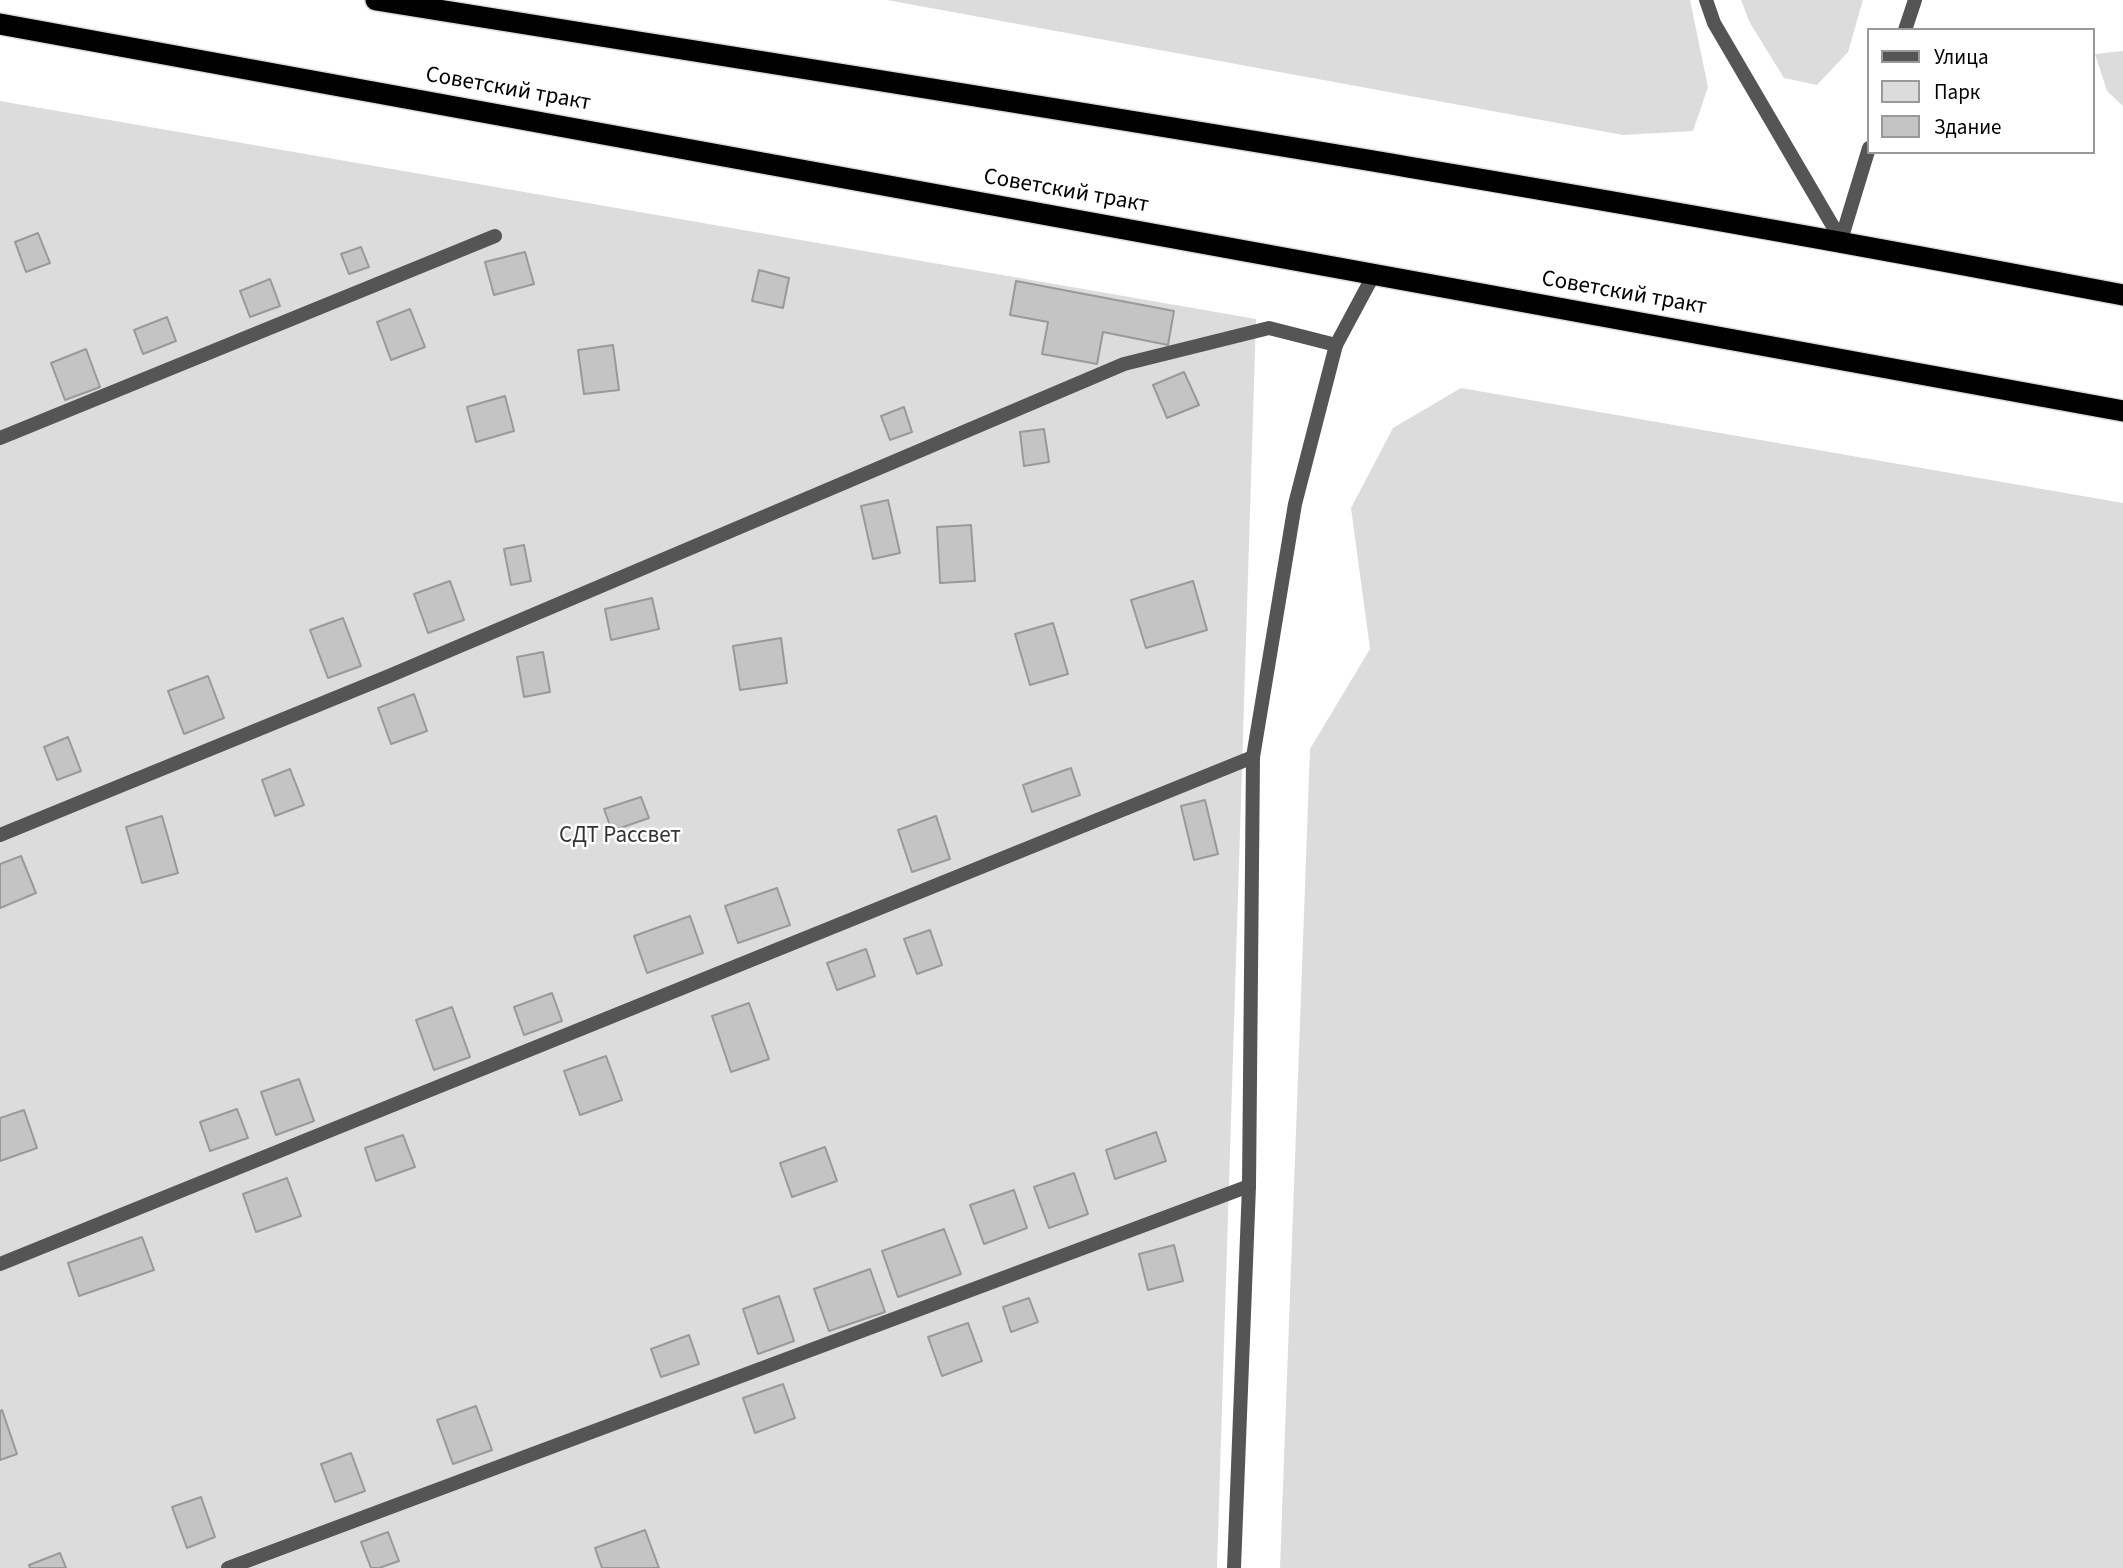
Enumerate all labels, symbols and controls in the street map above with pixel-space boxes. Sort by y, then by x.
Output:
legend [1868,28,2095,154]
text: Улица [1934,42,1989,72]
street label: Советский тракт [423,62,593,118]
text: Парк [1934,77,1980,107]
text: Здание [1934,112,2002,142]
street label: Советский тракт [981,164,1151,220]
street label: Советский тракт [1539,266,1709,322]
park label: СДТ Рассвет [559,823,681,851]

